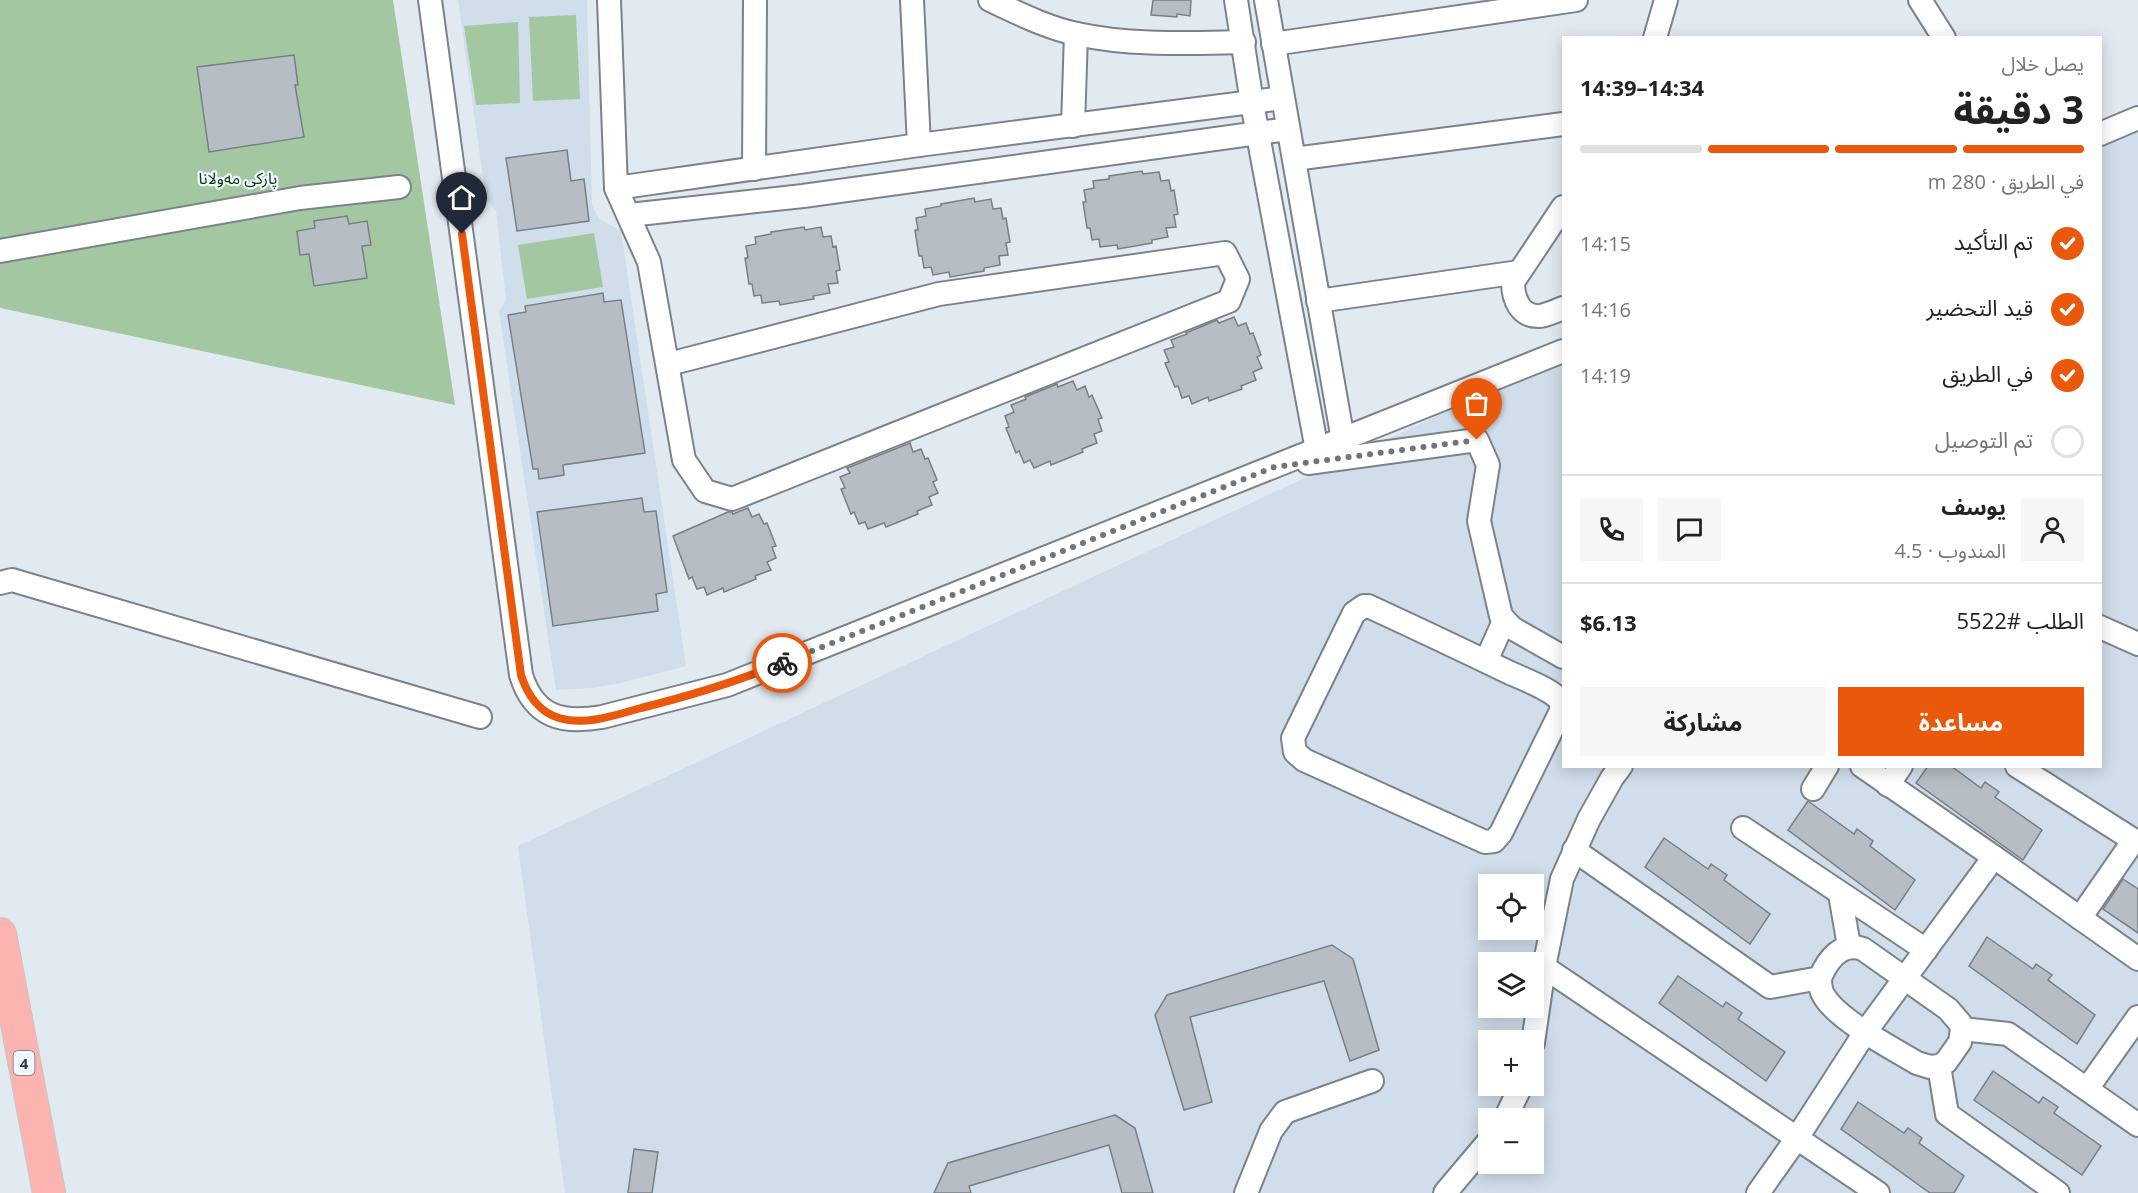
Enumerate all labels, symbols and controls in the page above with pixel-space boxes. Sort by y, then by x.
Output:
text: يصل خلال [2002,50,2084,77]
text: 14:34–14:39 [1580,72,1704,102]
text: 3 دقيقة [1953,82,2084,135]
park label: پارکی مەولانا [199,167,277,189]
text: في الطريق · 280 m [1928,168,2084,195]
pin [436,172,487,234]
icon: home [445,181,478,214]
text: تم التأكيد [1954,226,2033,256]
icon: check [2051,227,2084,260]
text: 14:15 [1580,230,1631,257]
text: قيد التحضير [1927,292,2033,322]
icon: check [2051,293,2084,326]
text: 14:16 [1580,296,1631,323]
text: في الطريق [1942,358,2033,388]
icon: check [2051,359,2084,392]
text: 14:19 [1580,362,1631,389]
pin [1451,378,1502,440]
icon: bag [1460,387,1493,420]
text: تم التوصيل [1935,424,2033,454]
text: يوسف [1941,491,2006,521]
button: phone [1580,498,1643,561]
button: chat [1658,498,1721,561]
button: person [2021,498,2084,561]
text: المندوب · 4.5 [1894,537,2006,564]
text: الطلب #5522 [1957,605,2084,635]
text: $6.13 [1580,607,1637,637]
courier [752,633,812,693]
icon: bike [766,647,799,680]
button: مشاركة [1580,687,1826,756]
button: مساعدة [1838,687,2084,756]
map controls [1478,874,1544,1174]
button: locate [1478,874,1544,940]
button: layers [1478,952,1544,1018]
button: + [1478,1030,1544,1096]
road number: 4 [14,1051,34,1075]
button: − [1478,1108,1544,1174]

